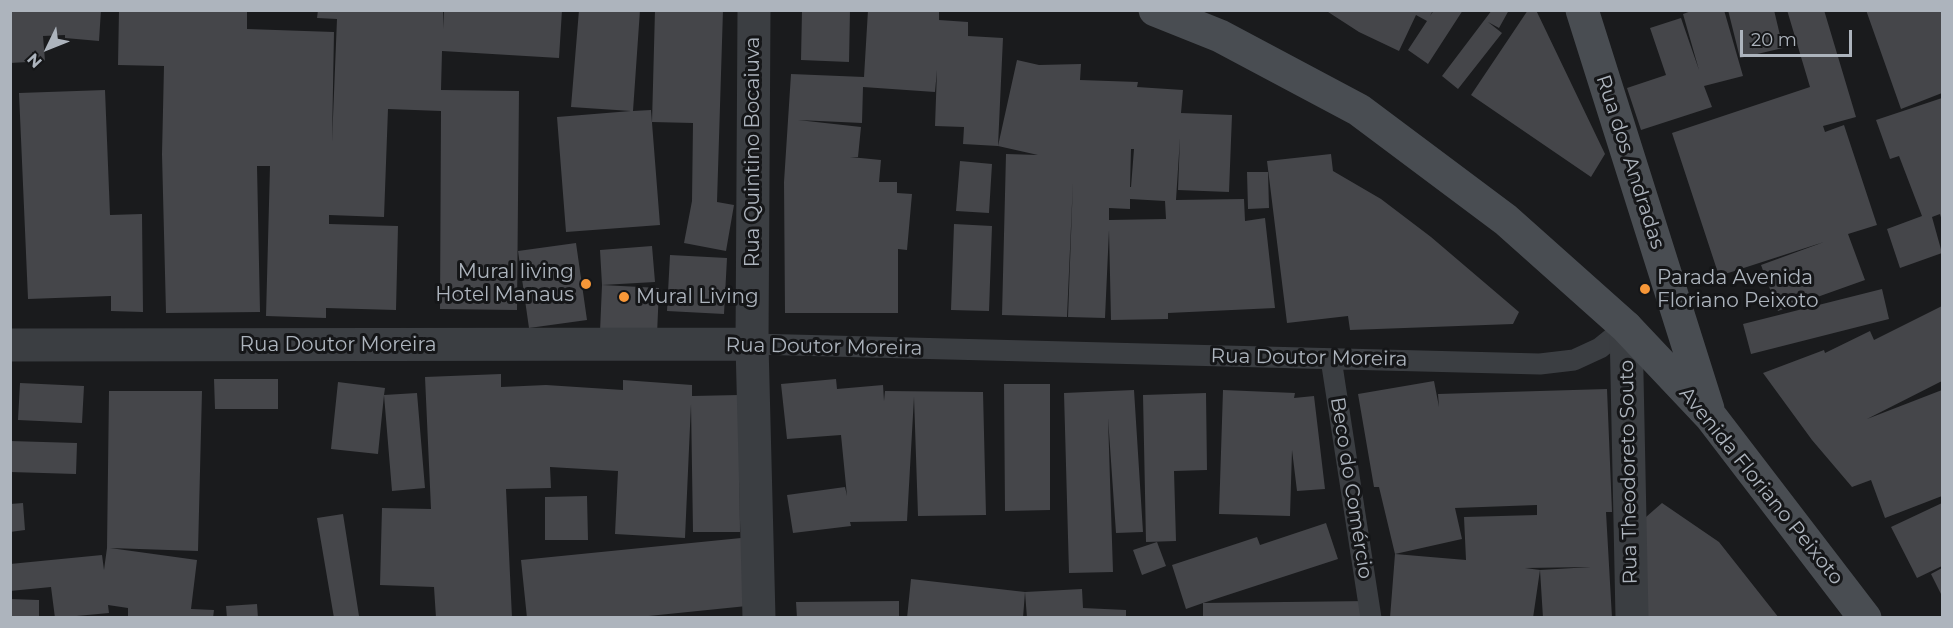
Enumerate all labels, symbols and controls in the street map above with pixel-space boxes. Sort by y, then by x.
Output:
north arrow [18,18,78,78]
scale bar [1743,18,1856,56]
text: 20 m [1751,29,1797,51]
street label: Rua Quintino Bocaiuva [741,37,765,267]
text: N [23,49,46,72]
street label: Rua dos Andradas [1591,72,1669,252]
place label: Mural living Hotel Manaus [435,260,574,307]
place label: Parada Avenida Floriano Peixoto [1657,266,1819,313]
marker: Mural living Hotel Manaus [579,277,593,291]
marker: Parada Avenida Floriano Peixoto [1638,282,1652,296]
place label: Mural Living [636,285,759,309]
marker: Mural Living [617,290,631,304]
street label: Rua Doutor Moreira [240,333,436,357]
street label: Rua Doutor Moreira [725,333,923,361]
street label: Rua Doutor Moreira [1210,344,1408,372]
street label: Rua Theodoreto Souto [1615,360,1643,584]
street label: Avenida Floriano Peixoto [1674,382,1848,590]
street label: Beco do Comércio [1325,395,1377,581]

